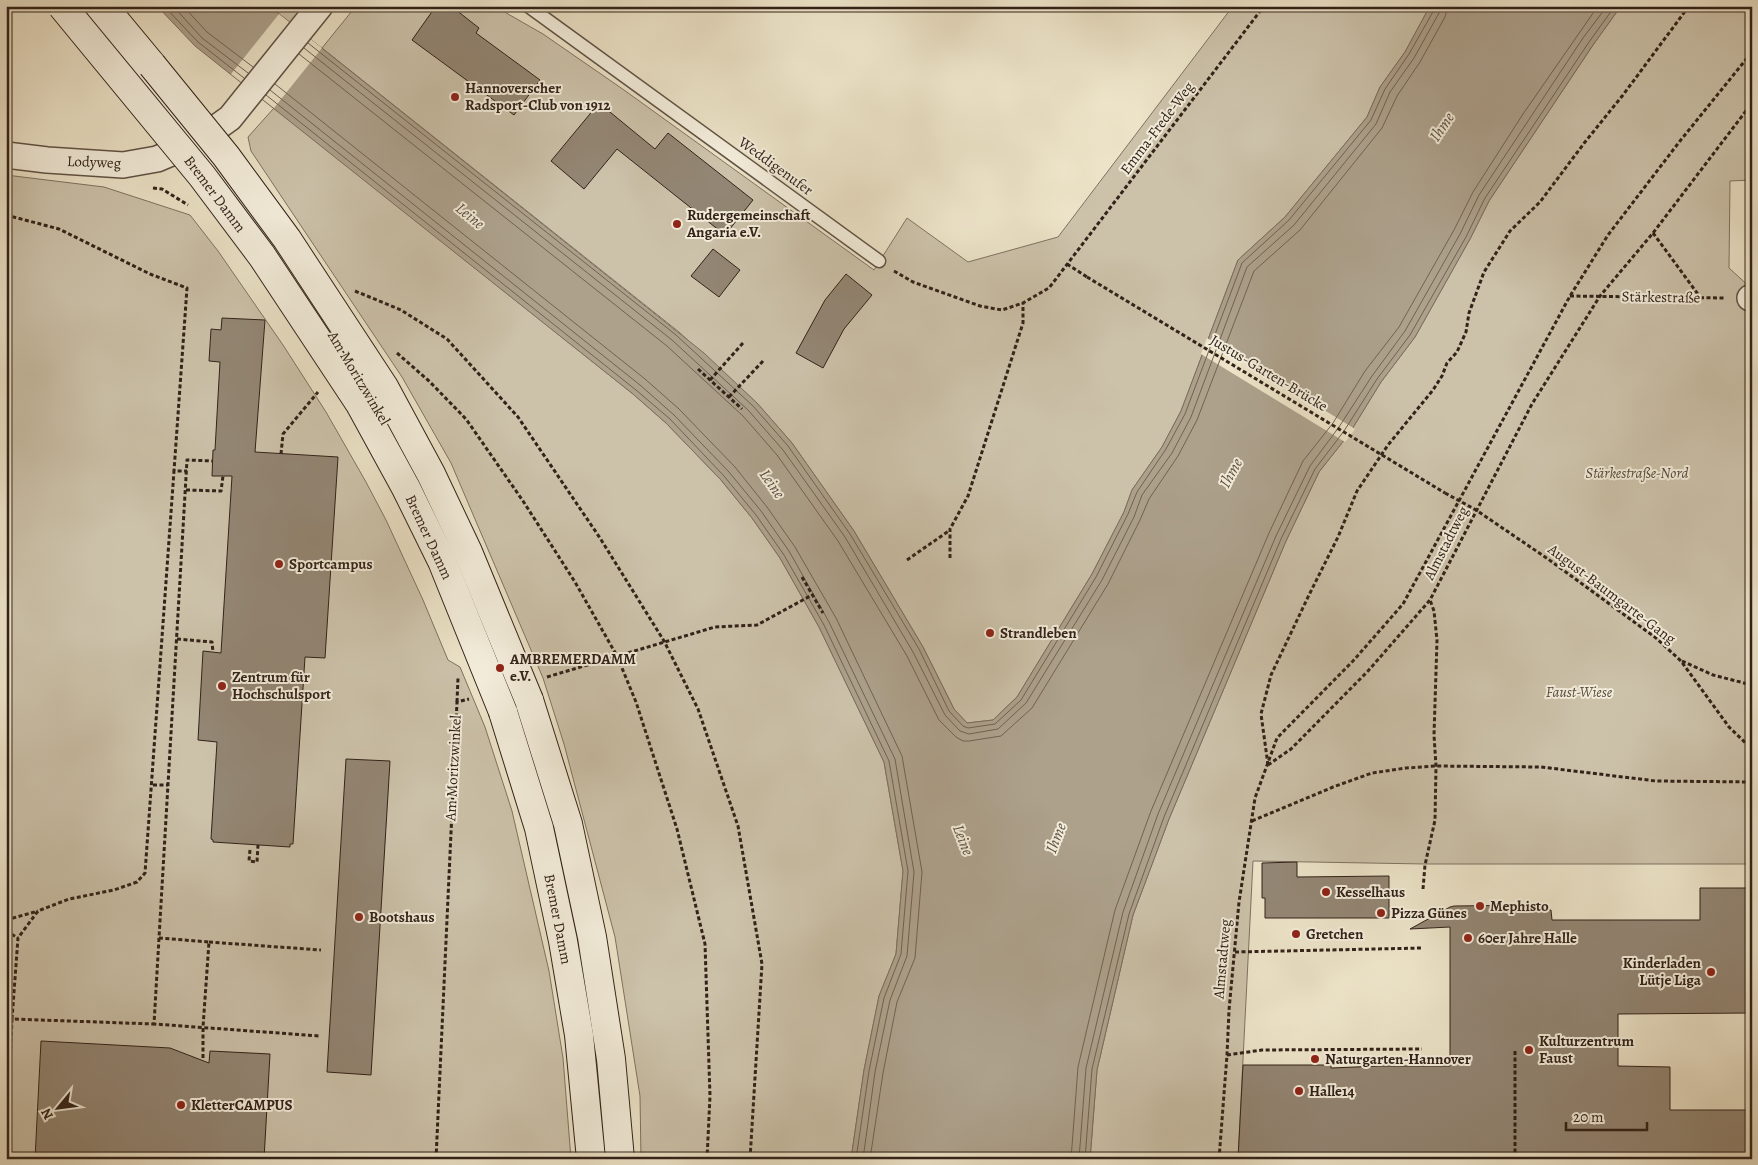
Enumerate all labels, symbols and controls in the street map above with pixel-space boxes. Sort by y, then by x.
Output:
street label: Emma-Frede-Weg [1115,77,1199,179]
place label: Hannoverscher Radsport-Club von 1912 [465,78,611,115]
marker: Hannoverscher Radsport-Club von 1912 [449,91,461,103]
water label: Ihme [1424,108,1460,146]
street label: Weddigenufer [734,132,818,200]
street label: Lodyweg [67,151,122,173]
street label: Bremer Damm [179,151,251,237]
water label: Leine [451,198,489,235]
place label: Rudergemeinschaft Angaria e.V. [686,205,810,242]
marker: Rudergemeinschaft Angaria e.V. [671,218,683,230]
street label: Stärkestraße [1621,286,1701,308]
street label: Am Moritzwinkel [323,326,395,429]
street label: Justus-Garten-Brücke [1206,330,1332,416]
water label: Ihme [1214,454,1248,492]
park label: Stärkestraße-Nord [1586,463,1688,483]
water label: Leine [754,465,790,503]
street label: Bremer Damm [401,491,458,583]
street label: Almstadtweg [1418,502,1473,584]
street label: August-Baumgarte-Gang [1543,539,1680,649]
place label: Sportcampus [289,554,373,574]
marker: Sportcampus [273,558,285,570]
place label: Strandleben [1000,623,1077,643]
marker: Strandleben [984,627,996,639]
place label: AMBREMERDAMM e.V. [509,649,636,686]
marker: AMBREMERDAMM e.V. [494,662,506,674]
place label: Zentrum für Hochschulsport [232,667,331,704]
marker: Zentrum für Hochschulsport [216,680,228,692]
park label: Faust-Wiese [1546,682,1613,702]
street label: Am Moritzwinkel [440,714,466,823]
water label: Ihme [1040,819,1072,856]
water label: Leine [947,821,979,859]
street label: Bremer Damm [539,872,577,966]
place label: Kesselhaus [1336,882,1405,902]
marker: Kesselhaus [1320,886,1332,898]
place label: Mephisto [1490,896,1549,916]
marker: Mephisto [1474,900,1486,912]
place label: Pizza Günes [1391,903,1467,923]
place label: Bootshaus [369,907,435,927]
marker: Pizza Günes [1375,907,1387,919]
marker: Bootshaus [353,911,365,923]
street label: Almstadtweg [1208,918,1235,1001]
place label: Gretchen [1306,924,1364,944]
marker: Gretchen [1290,928,1302,940]
place label: 60er Jahre Halle [1478,928,1577,948]
marker: 60er Jahre Halle [1462,932,1474,944]
place label: Kinderladen Lütje Liga [1623,953,1702,990]
marker: Kinderladen Lütje Liga [1705,966,1717,978]
place label: Kulturzentrum Faust [1539,1031,1635,1068]
marker: Kulturzentrum Faust [1523,1044,1535,1056]
place label: Naturgarten-Hannover [1325,1049,1471,1069]
marker: Naturgarten-Hannover [1309,1053,1321,1065]
place label: Halle14 [1309,1081,1354,1101]
north arrow [32,1082,82,1132]
marker: Halle14 [1293,1085,1305,1097]
place label: KletterCAMPUS [191,1095,293,1115]
marker: KletterCAMPUS [175,1099,187,1111]
scale bar [1566,1100,1647,1132]
text: N [36,1105,58,1123]
text: 20 m [1573,1107,1604,1127]

